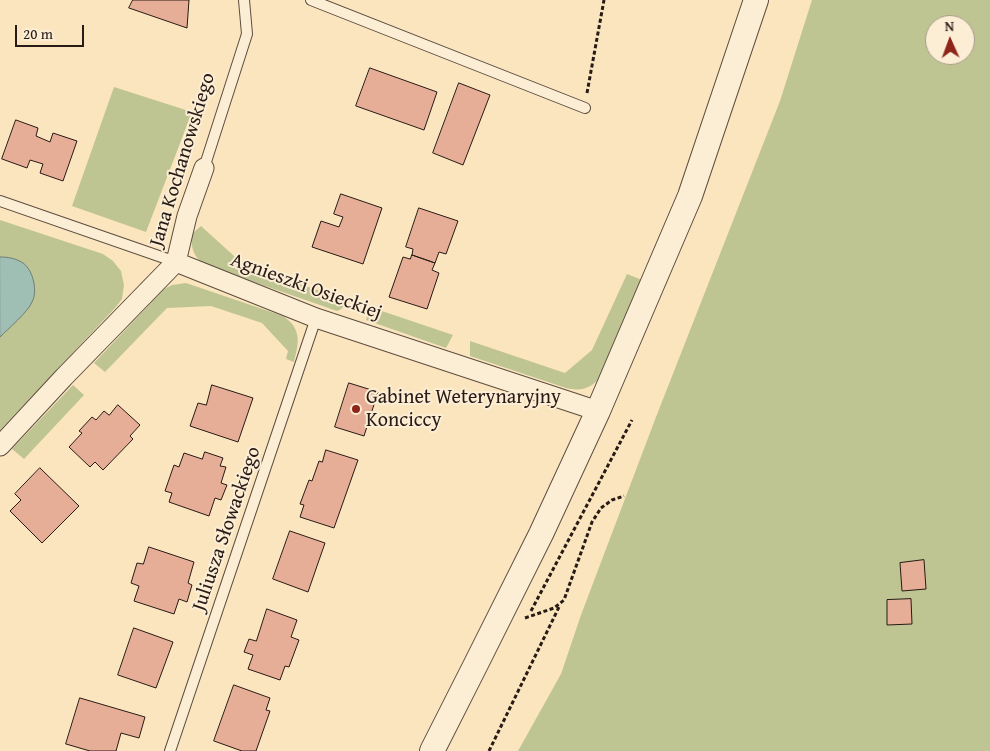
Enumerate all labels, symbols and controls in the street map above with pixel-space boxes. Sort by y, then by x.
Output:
scale bar [18,15,86,47]
north arrow [925,15,975,65]
text: N [944,16,955,36]
text: 20 m [23,23,53,44]
street label: Jana Kochanowskiego [145,70,221,250]
street label: Agnieszki Osieckiej [227,248,385,326]
place label: Gabinet Weterynaryjny Konciccy [366,386,561,433]
marker: Gabinet Weterynaryjny Konciccy [350,403,362,415]
street label: Juliusza Słowackiego [188,444,266,614]

